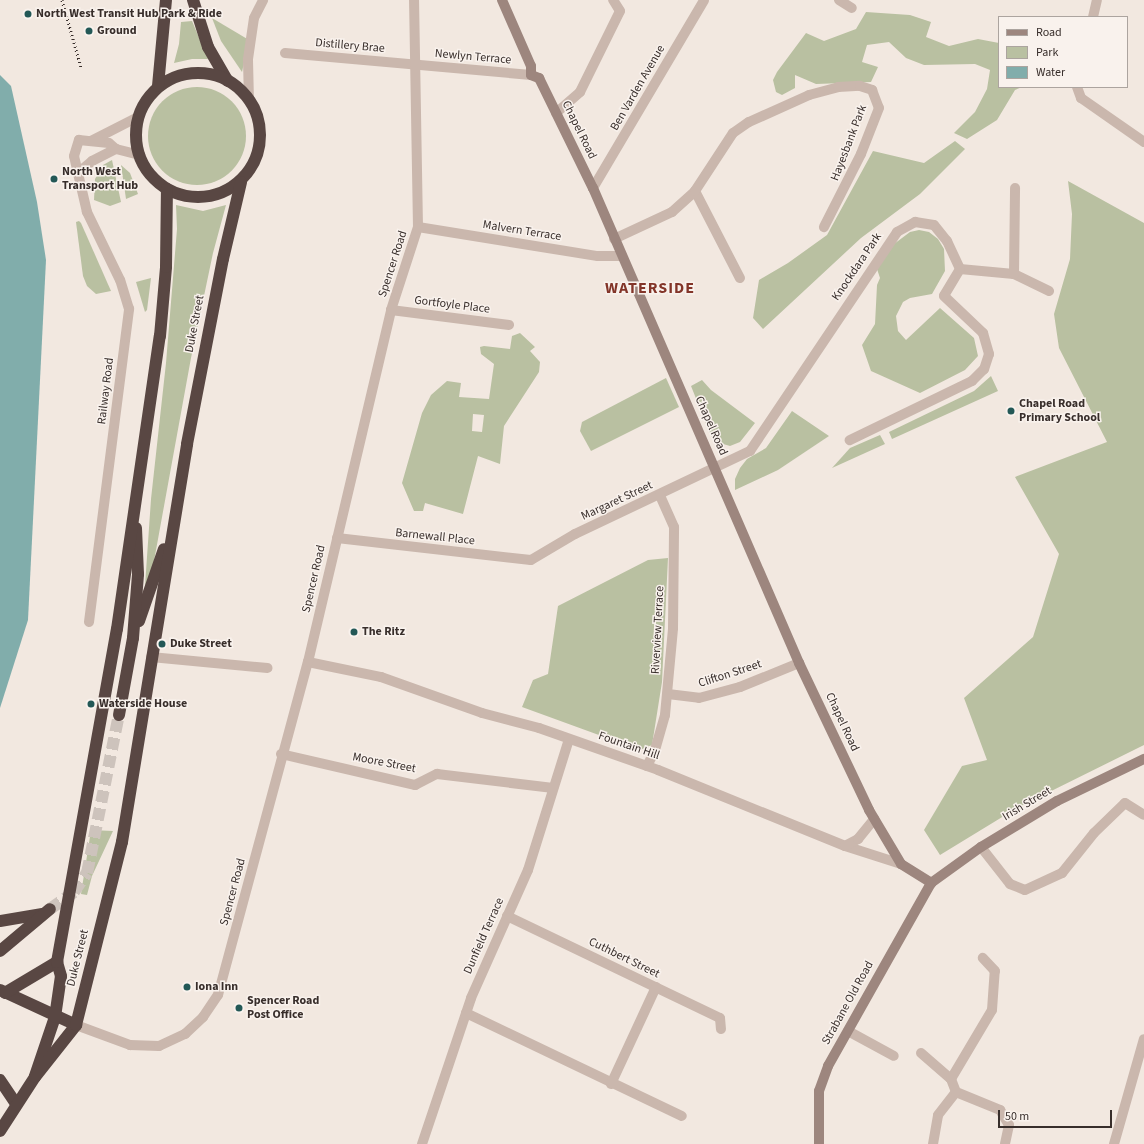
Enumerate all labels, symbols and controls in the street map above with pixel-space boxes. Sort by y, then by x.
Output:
place label: North West Transit Hub Park & Ride [36,7,222,21]
marker: North West Transit Hub Park & Ride [23,9,33,19]
legend [998,16,1128,88]
place label: Ground [97,24,137,38]
text: Road [1036,24,1062,41]
marker: Ground [84,26,94,36]
street label: Distillery Brae [315,36,385,56]
street label: Ben Varden Avenue [608,43,668,133]
text: Park [1036,44,1058,61]
street label: Newlyn Terrace [434,46,512,68]
text: Water [1036,64,1065,81]
street label: Chapel Road [559,98,599,162]
street label: Hayesbank Park [828,103,870,183]
place label: North West Transport Hub [62,165,138,193]
marker: North West Transport Hub [49,174,59,184]
street label: Malvern Terrace [482,218,562,244]
street label: Spencer Road [375,229,411,299]
street label: Knockdara Park [829,230,885,304]
district label: WATERSIDE [605,278,695,298]
street label: Gortfoyle Place [413,293,491,317]
street label: Duke Street [182,294,208,354]
street label: Railway Road [95,357,117,425]
street label: Chapel Road [692,394,730,458]
place label: Chapel Road Primary School [1019,397,1100,425]
marker: Chapel Road Primary School [1006,406,1016,416]
street label: Margaret Street [579,478,655,524]
street label: Barnewall Place [394,526,476,548]
street label: Spencer Road [299,544,329,614]
street label: Riverview Terrace [649,586,667,674]
place label: The Ritz [362,625,405,639]
marker: The Ritz [349,627,359,637]
place label: Duke Street [170,637,232,651]
marker: Duke Street [157,639,167,649]
street label: Clifton Street [697,657,763,691]
street label: Chapel Road [822,690,862,754]
place label: Waterside House [99,697,187,711]
marker: Waterside House [86,699,96,709]
street label: Fountain Hill [596,729,662,763]
street label: Moore Street [351,750,417,776]
street label: Irish Street [1000,784,1054,824]
street label: Spencer Road [217,857,249,927]
street label: Dunfield Terrace [461,896,507,976]
street label: Duke Street [64,928,92,988]
street label: Cuthbert Street [586,935,662,981]
street label: Strabane Old Road [819,959,877,1047]
place label: Iona Inn [195,980,238,994]
marker: Iona Inn [182,982,192,992]
place label: Spencer Road Post Office [247,994,319,1022]
marker: Spencer Road Post Office [234,1003,244,1013]
scale bar [1000,1102,1114,1128]
text: 50 m [1005,1108,1029,1125]

